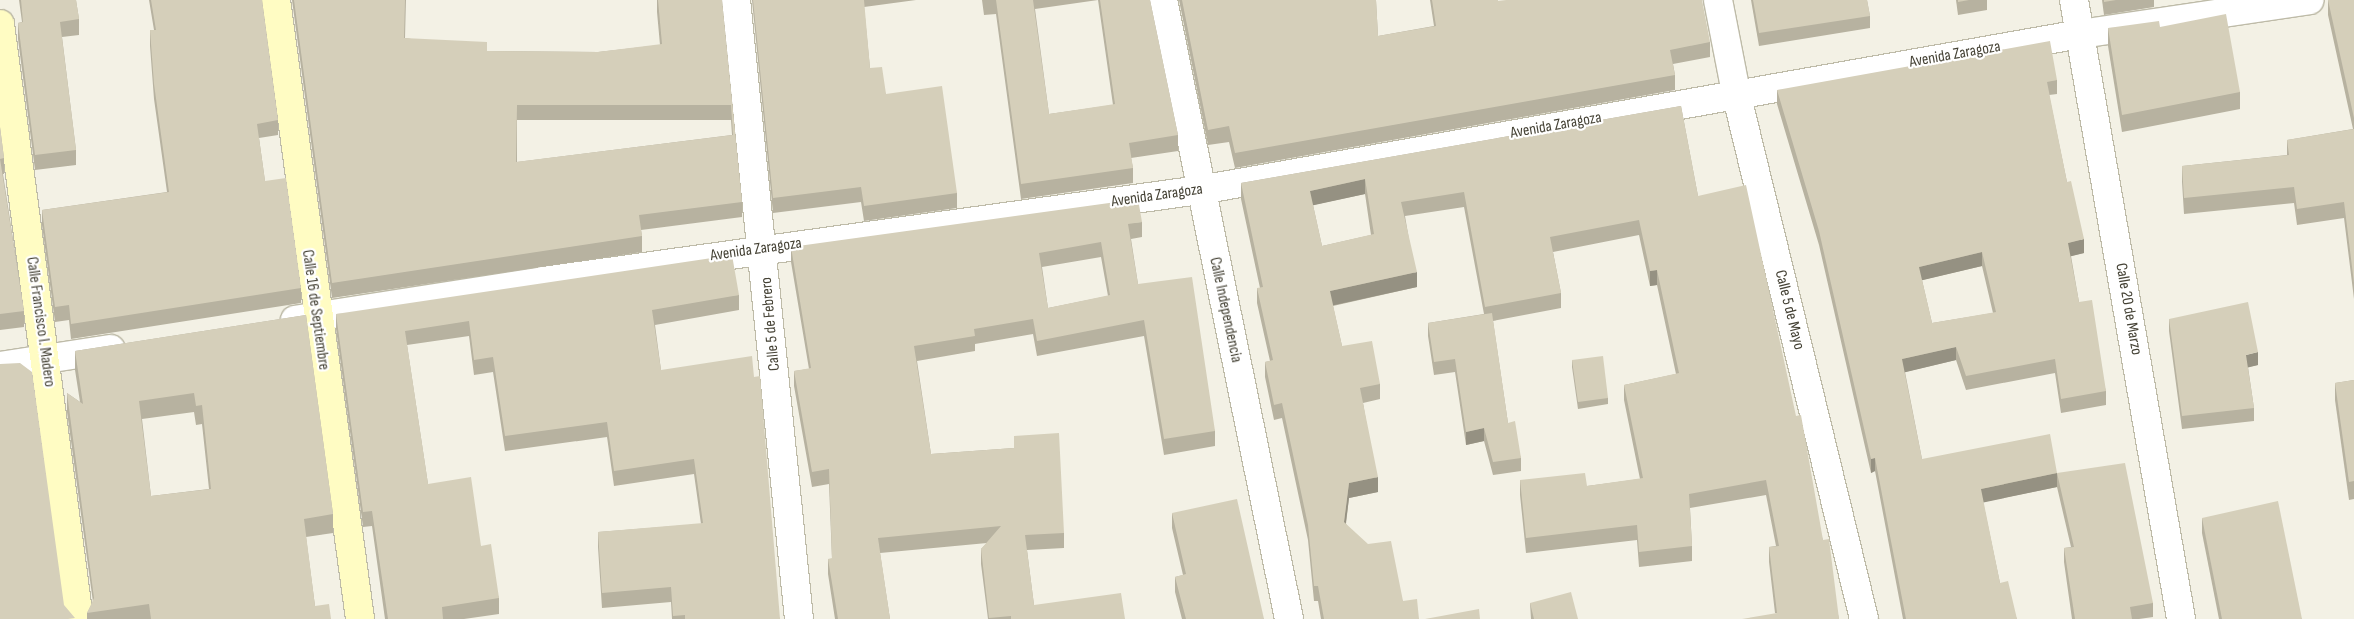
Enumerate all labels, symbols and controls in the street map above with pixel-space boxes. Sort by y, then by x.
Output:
street label: Avenida Zaragoza [1908,38,2002,72]
street label: Avenida Zaragoza [1509,109,1603,143]
street label: Avenida Zaragoza [1110,180,1204,212]
street label: Avenida Zaragoza [709,234,803,266]
street label: Calle 16 de Septiembre [297,249,333,371]
street label: Calle Francisco I. Madero [21,256,59,388]
street label: Calle Independencia [1204,256,1246,364]
street label: Calle 20 de Marzo [2110,262,2146,356]
street label: Calle 5 de Mayo [1770,268,1808,352]
street label: Calle 5 de Febrero [757,276,785,372]

